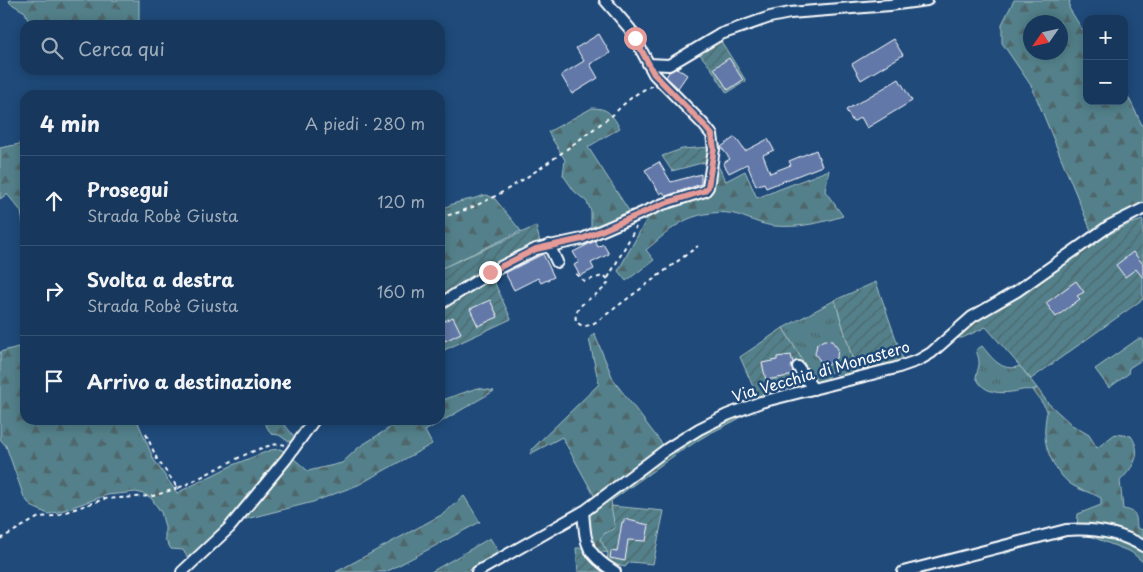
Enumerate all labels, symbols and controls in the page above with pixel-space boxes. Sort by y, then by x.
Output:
north arrow [1023,15,1068,60]
map controls [1083,15,1128,105]
button: + [1083,15,1128,60]
search box [20,20,445,75]
route start [624,27,647,50]
icon: search [38,34,66,62]
text: Cerca qui [78,34,165,62]
button: − [1083,60,1128,105]
text: 4 min [40,107,100,139]
text: A piedi · 280 m [305,111,425,135]
text: Prosegui [87,175,169,203]
icon: ahead [40,187,68,215]
text: 120 m [378,189,425,213]
text: Strada Robè Giusta [87,203,238,227]
route end [479,261,502,284]
text: Svolta a destra [87,265,234,293]
icon: right [40,277,68,305]
text: 160 m [377,279,425,303]
text: Strada Robè Giusta [87,293,238,317]
street label: Via Vecchia di Monastero [729,334,912,407]
icon: arrive [40,367,68,395]
text: Arrivo a destinazione [87,367,292,395]

